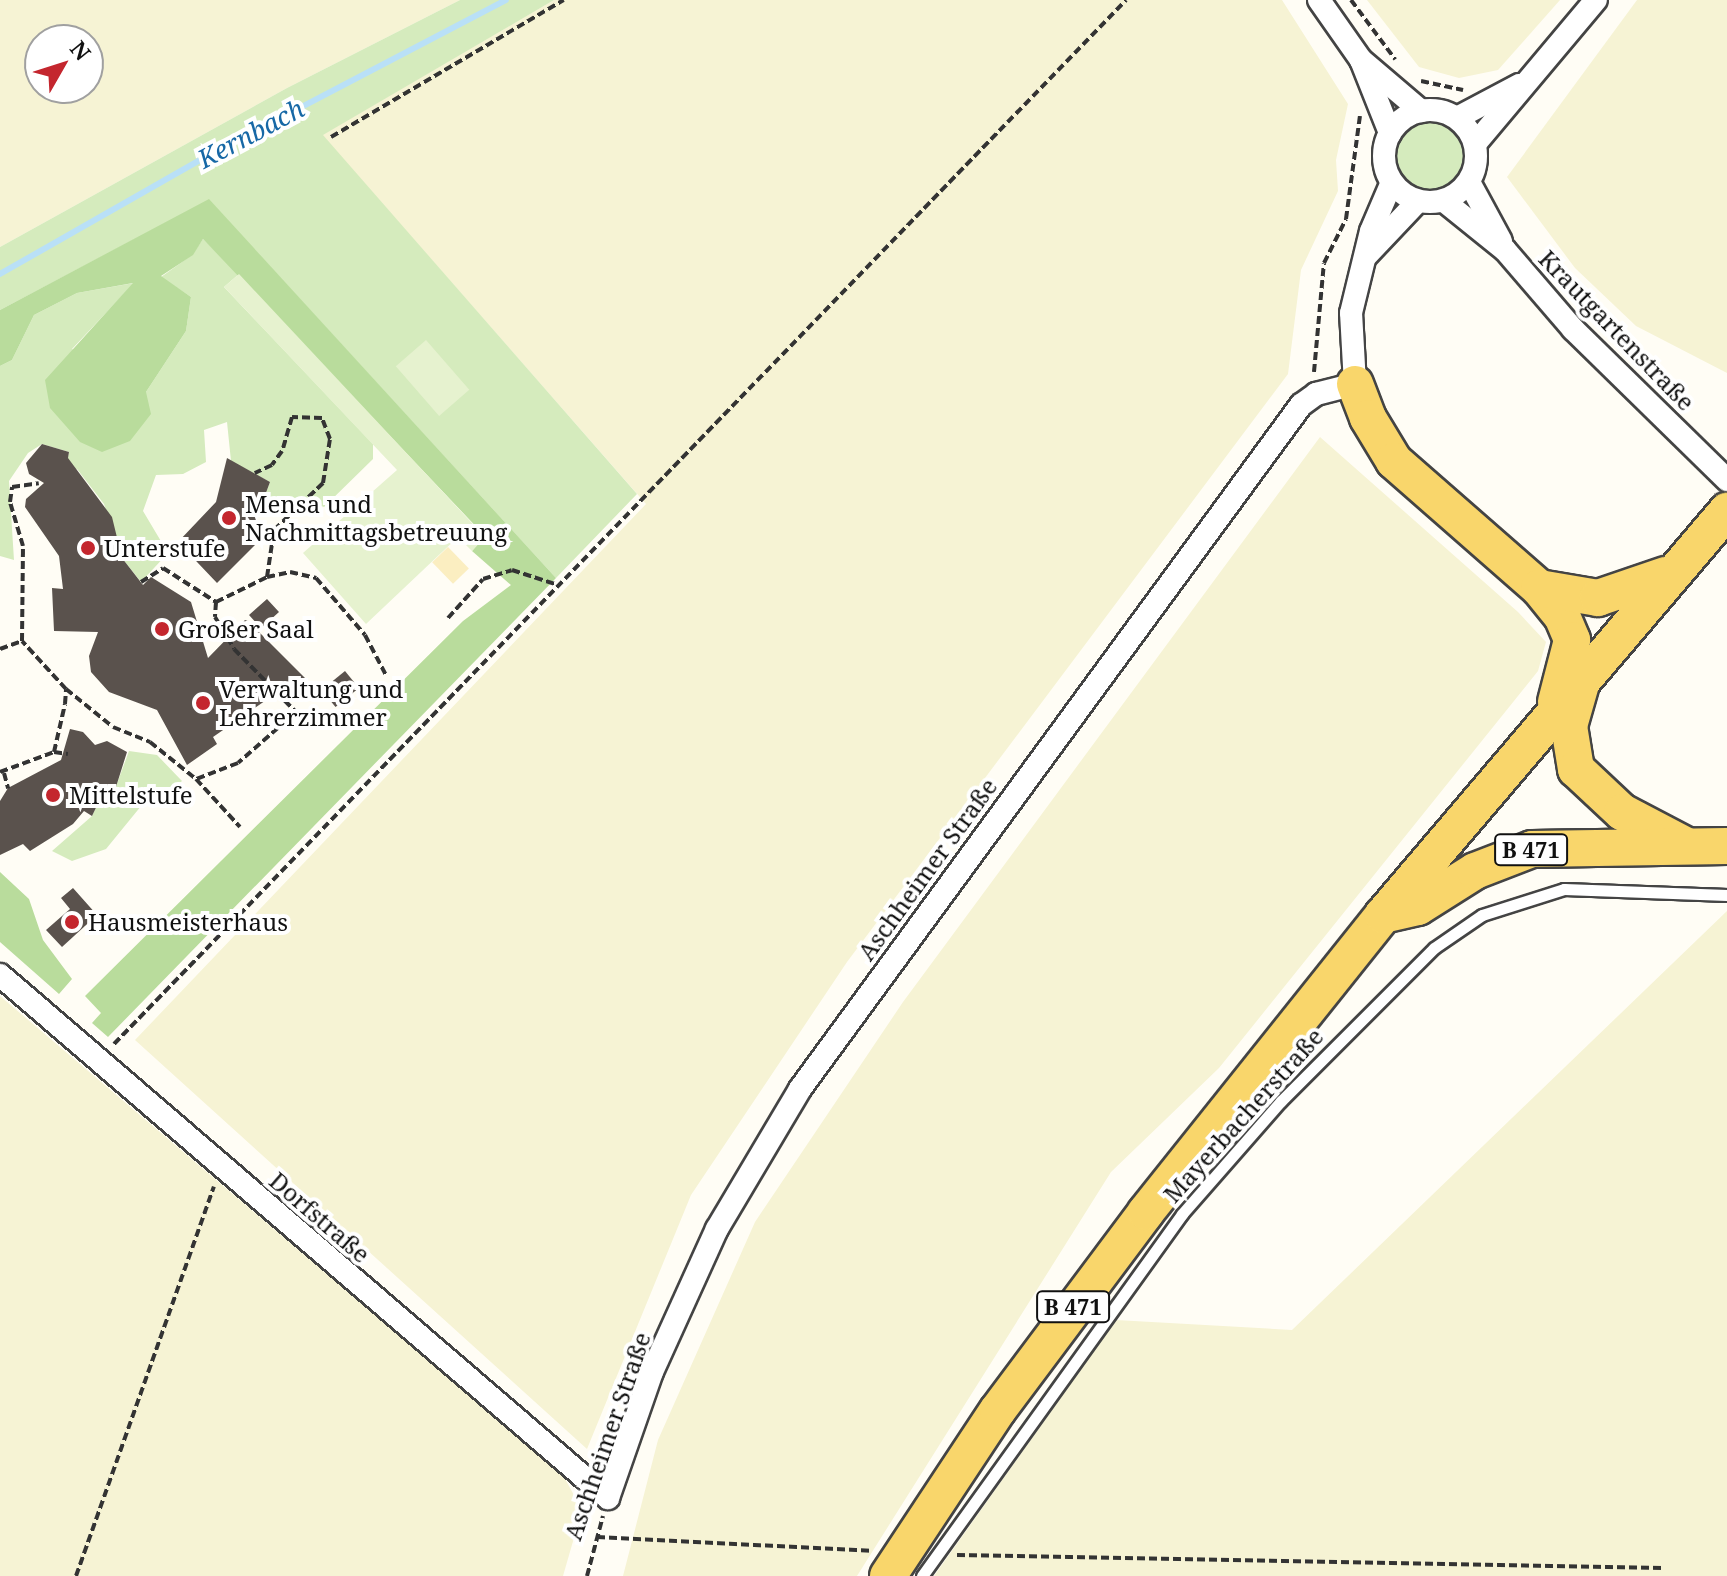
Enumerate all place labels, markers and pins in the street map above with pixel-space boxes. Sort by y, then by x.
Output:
place label: Mensa und Nachmittagsbetreuung [245,490,507,546]
marker: Mensa und Nachmittagsbetreuung [220,509,238,527]
place label: Unterstufe [104,534,225,562]
marker: Unterstufe [79,539,97,557]
place label: Großer Saal [178,615,314,643]
marker: Großer Saal [153,620,171,638]
place label: Verwaltung und Lehrerzimmer [219,675,403,731]
marker: Verwaltung und Lehrerzimmer [194,694,212,712]
place label: Mittelstufe [69,781,193,809]
marker: Mittelstufe [44,786,62,804]
place label: Hausmeisterhaus [88,908,288,936]
marker: Hausmeisterhaus [63,913,81,931]

